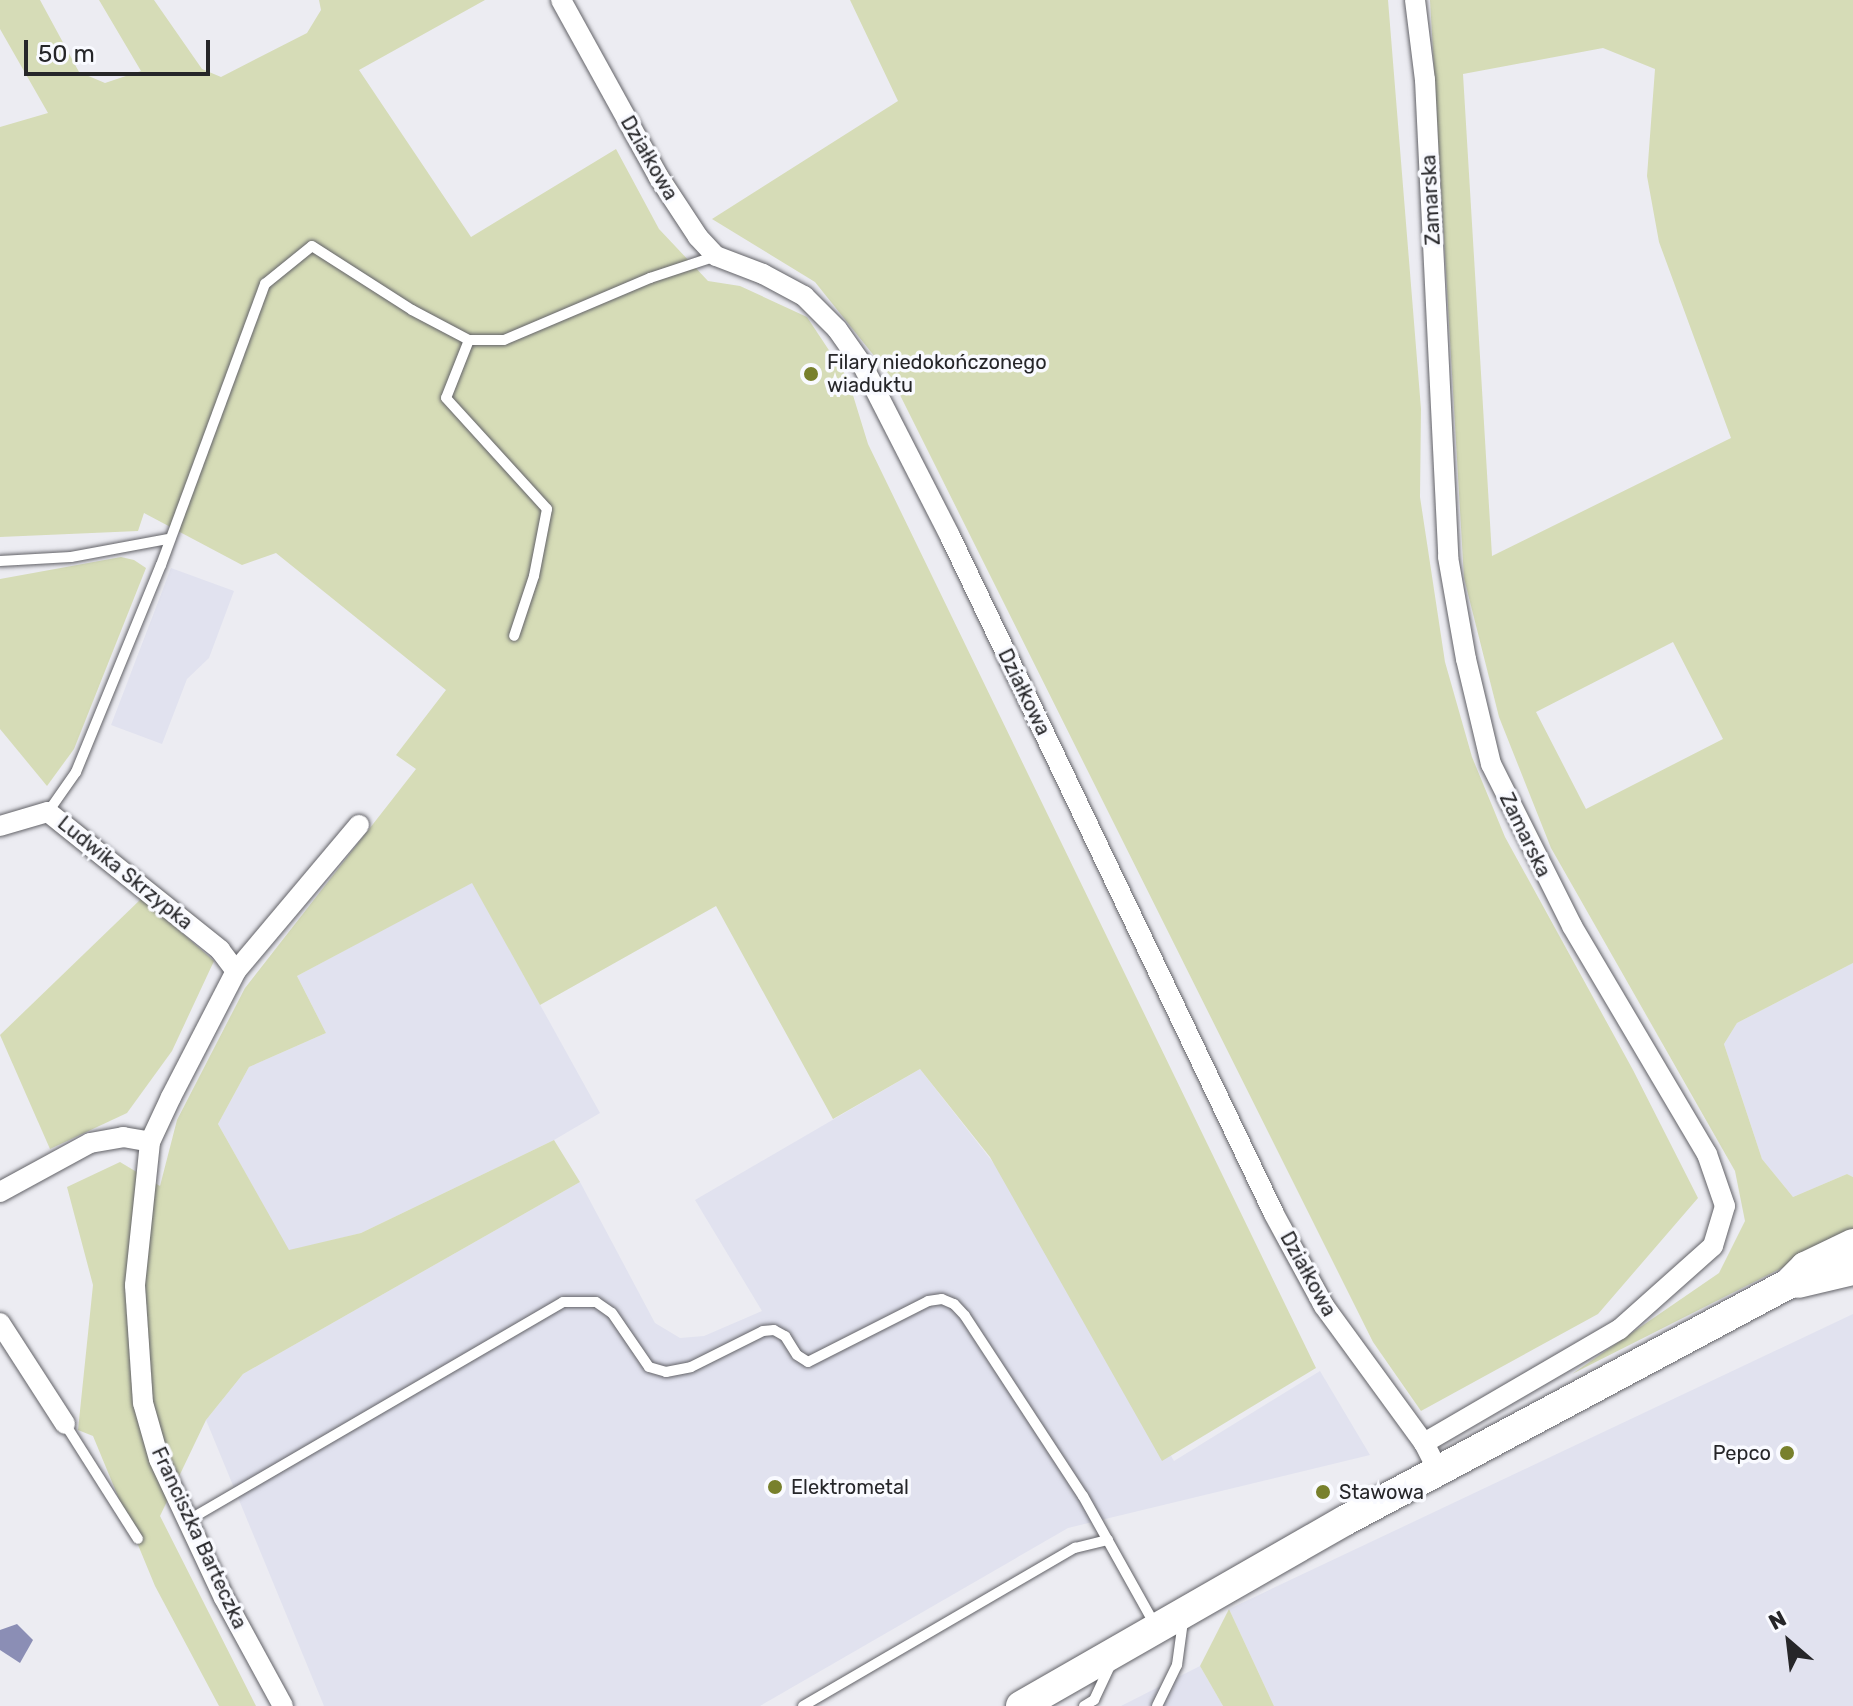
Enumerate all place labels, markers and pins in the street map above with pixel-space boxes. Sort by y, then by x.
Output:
place label: Filary niedokończonego wiaduktu [827,350,1047,397]
marker: Filary niedokończonego wiaduktu [802,365,820,383]
place label: Pepco [1713,1441,1771,1465]
marker: Pepco [1778,1444,1796,1462]
place label: Elektrometal [791,1475,909,1499]
marker: Elektrometal [766,1478,784,1496]
place label: Stawowa [1339,1480,1424,1504]
marker: Stawowa [1314,1483,1332,1501]

